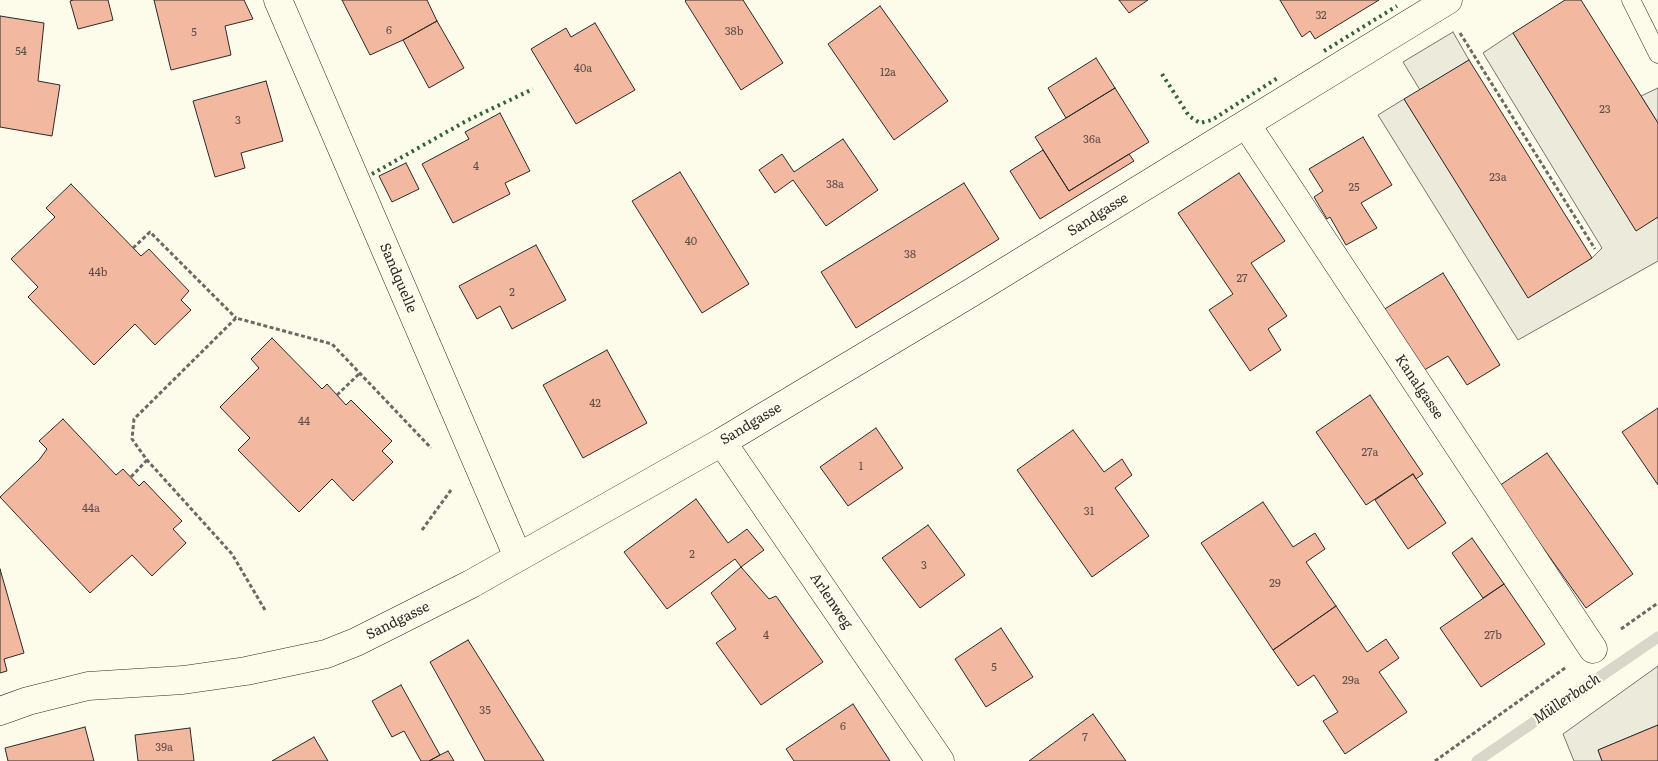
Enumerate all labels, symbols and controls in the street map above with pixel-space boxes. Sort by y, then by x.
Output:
house number: 32 [1315,9,1327,23]
house number: 6 [386,24,392,38]
house number: 38b [725,25,743,39]
house number: 5 [191,26,197,40]
house number: 54 [15,45,27,59]
house number: 40a [574,62,592,76]
house number: 12a [880,66,896,80]
house number: 23 [1599,103,1611,117]
house number: 3 [235,114,241,128]
house number: 36a [1083,133,1101,147]
house number: 4 [473,160,479,174]
house number: 23a [1489,171,1507,185]
house number: 38a [826,178,844,192]
house number: 25 [1348,181,1360,195]
street label: Sandgasse [1065,190,1131,240]
house number: 40 [685,235,697,249]
street label: Sandquelle [376,241,420,315]
house number: 38 [904,248,916,262]
house number: 44b [89,266,107,280]
house number: 27 [1236,272,1248,286]
house number: 2 [509,286,515,300]
street label: Kanalgasse [1391,352,1447,422]
house number: 42 [589,397,601,411]
street label: Sandgasse [717,399,785,449]
house number: 44 [298,415,310,429]
house number: 27a [1362,446,1378,460]
house number: 1 [859,460,863,474]
house number: 44a [82,502,100,516]
house number: 31 [1084,505,1094,519]
house number: 2 [689,548,695,562]
house number: 3 [921,559,927,573]
street label: Arlenweg [806,570,856,632]
house number: 29 [1269,577,1281,591]
street label: Sandgasse [364,598,432,644]
house number: 4 [763,629,769,643]
house number: 27b [1484,629,1502,643]
house number: 5 [991,661,997,675]
water label: Müllerbach [1530,670,1604,728]
house number: 29a [1342,674,1360,688]
house number: 35 [479,704,491,718]
house number: 6 [840,720,846,734]
house number: 7 [1082,731,1088,745]
house number: 39a [155,741,173,755]

